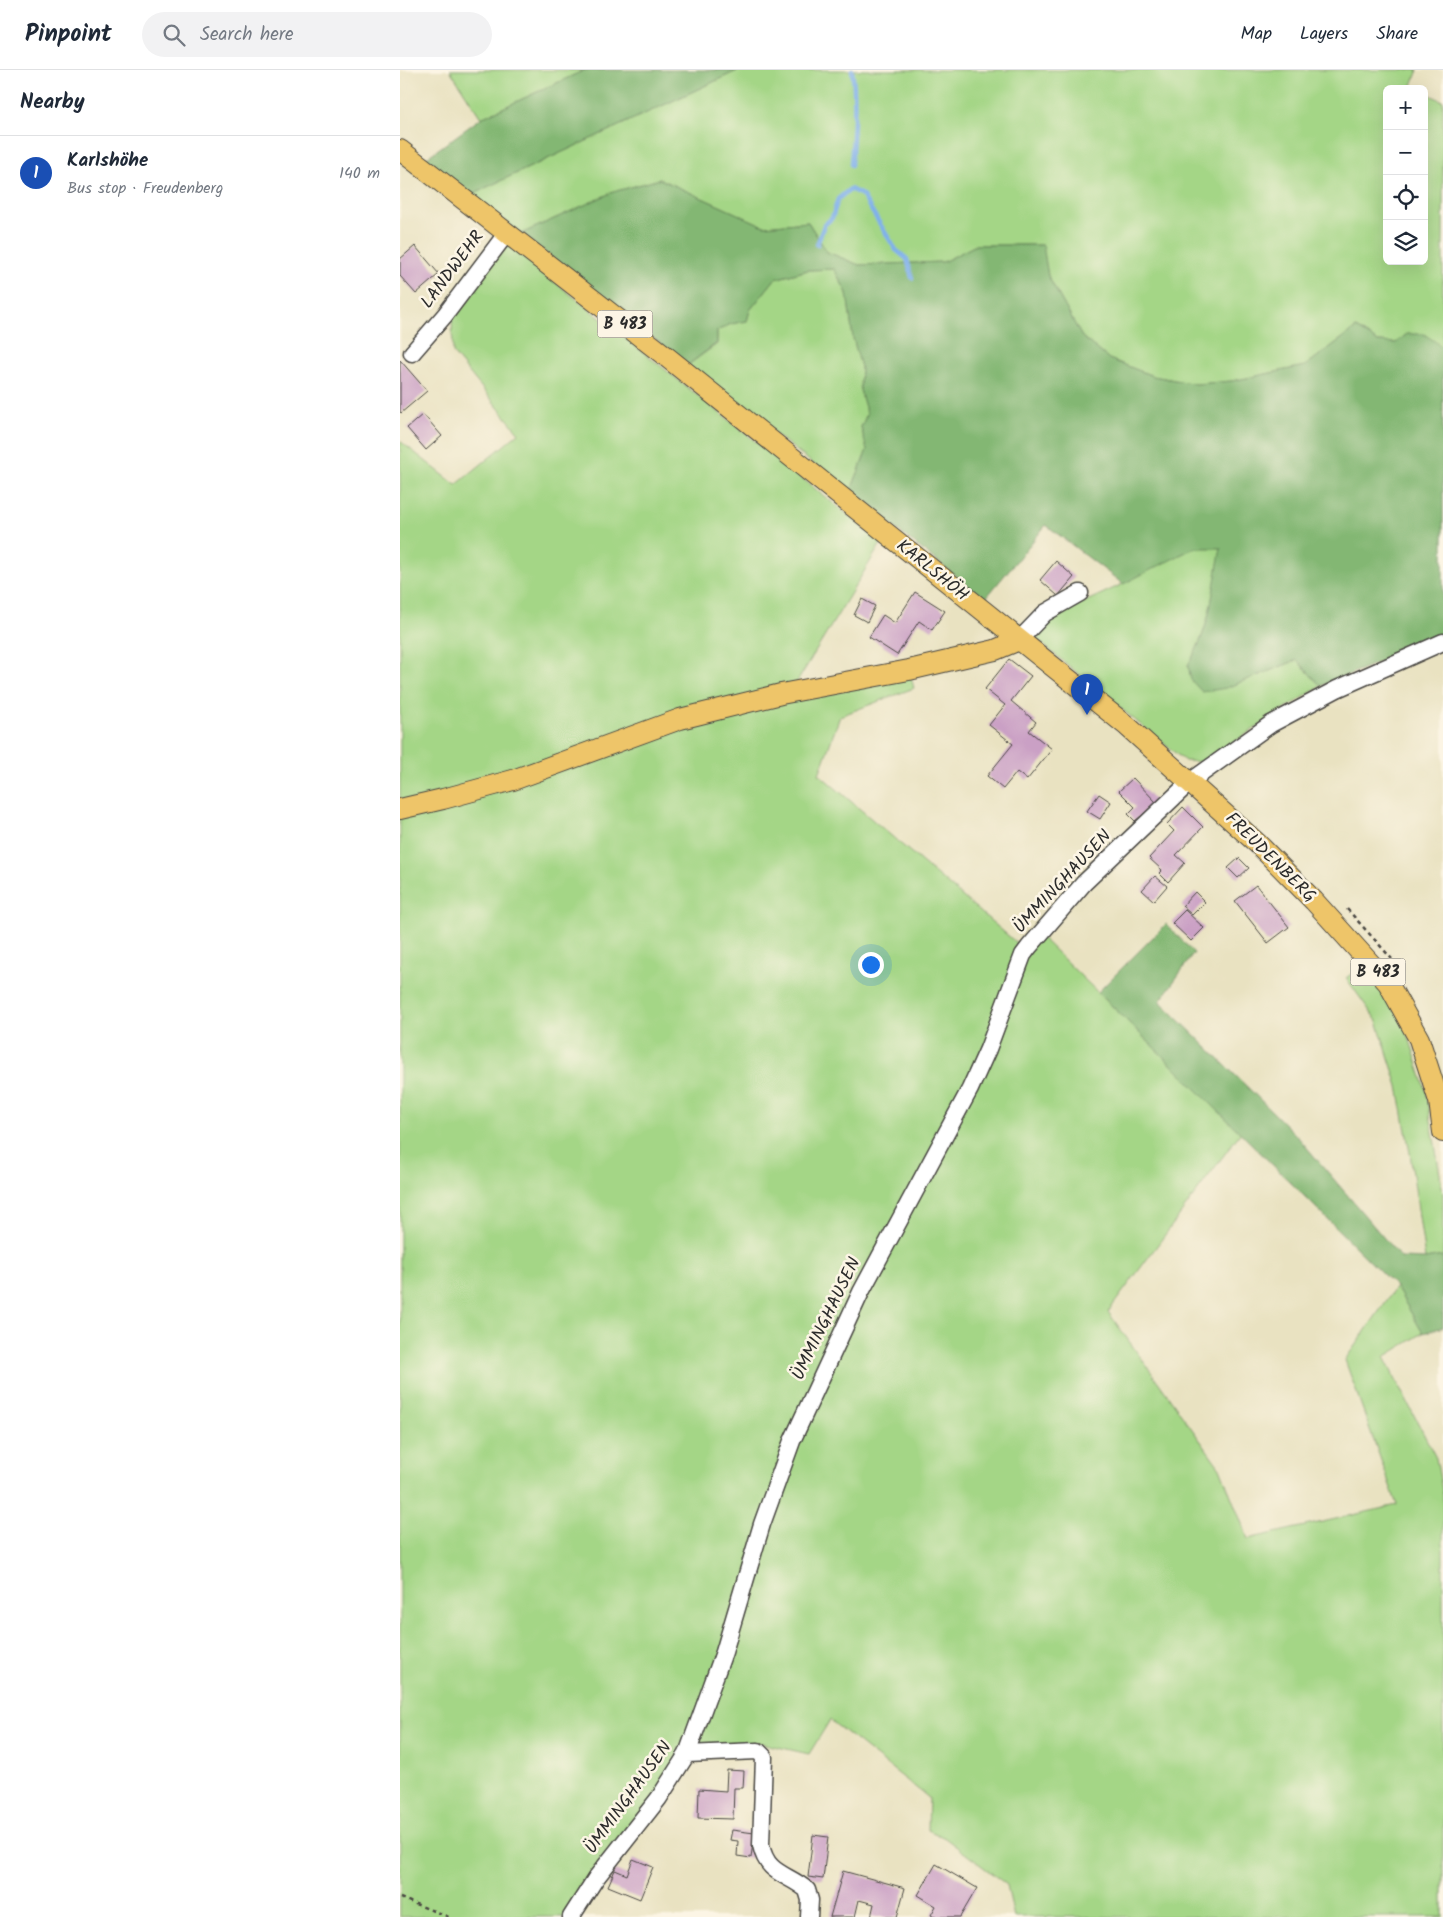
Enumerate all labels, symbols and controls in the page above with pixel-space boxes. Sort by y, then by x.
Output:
search box [142,12,492,57]
text: Pinpoint [25,15,112,54]
text: Search here [200,20,294,50]
text: Map [1241,20,1272,49]
text: Layers [1300,20,1348,49]
text: Share [1376,20,1418,49]
icon: search [160,21,188,49]
map controls [1383,85,1428,265]
button: + [1383,85,1428,130]
text: Nearby [20,86,85,119]
button: − [1383,130,1428,175]
text: Karlshöhe [67,146,148,176]
text: 1 [34,161,38,186]
text: 140 m [339,161,380,186]
button: locate [1383,175,1428,220]
text: Bus stop · Freudenberg [67,176,223,201]
button: layers [1383,220,1428,265]
street label: LANDWEHR [414,225,492,315]
road number: B 483 [598,310,652,338]
street label: KARLSHÖH [889,532,975,610]
pin: 1 [1071,674,1103,715]
street label: FREUDENBERG [1218,806,1322,910]
street label: ÜMMINGHAUSEN [1007,823,1119,941]
your location [858,952,884,978]
road number: B 483 [1350,959,1406,986]
street label: ÜMMINGHAUSEN [785,1252,869,1386]
street label: ÜMMINGHAUSEN [578,1735,680,1861]

